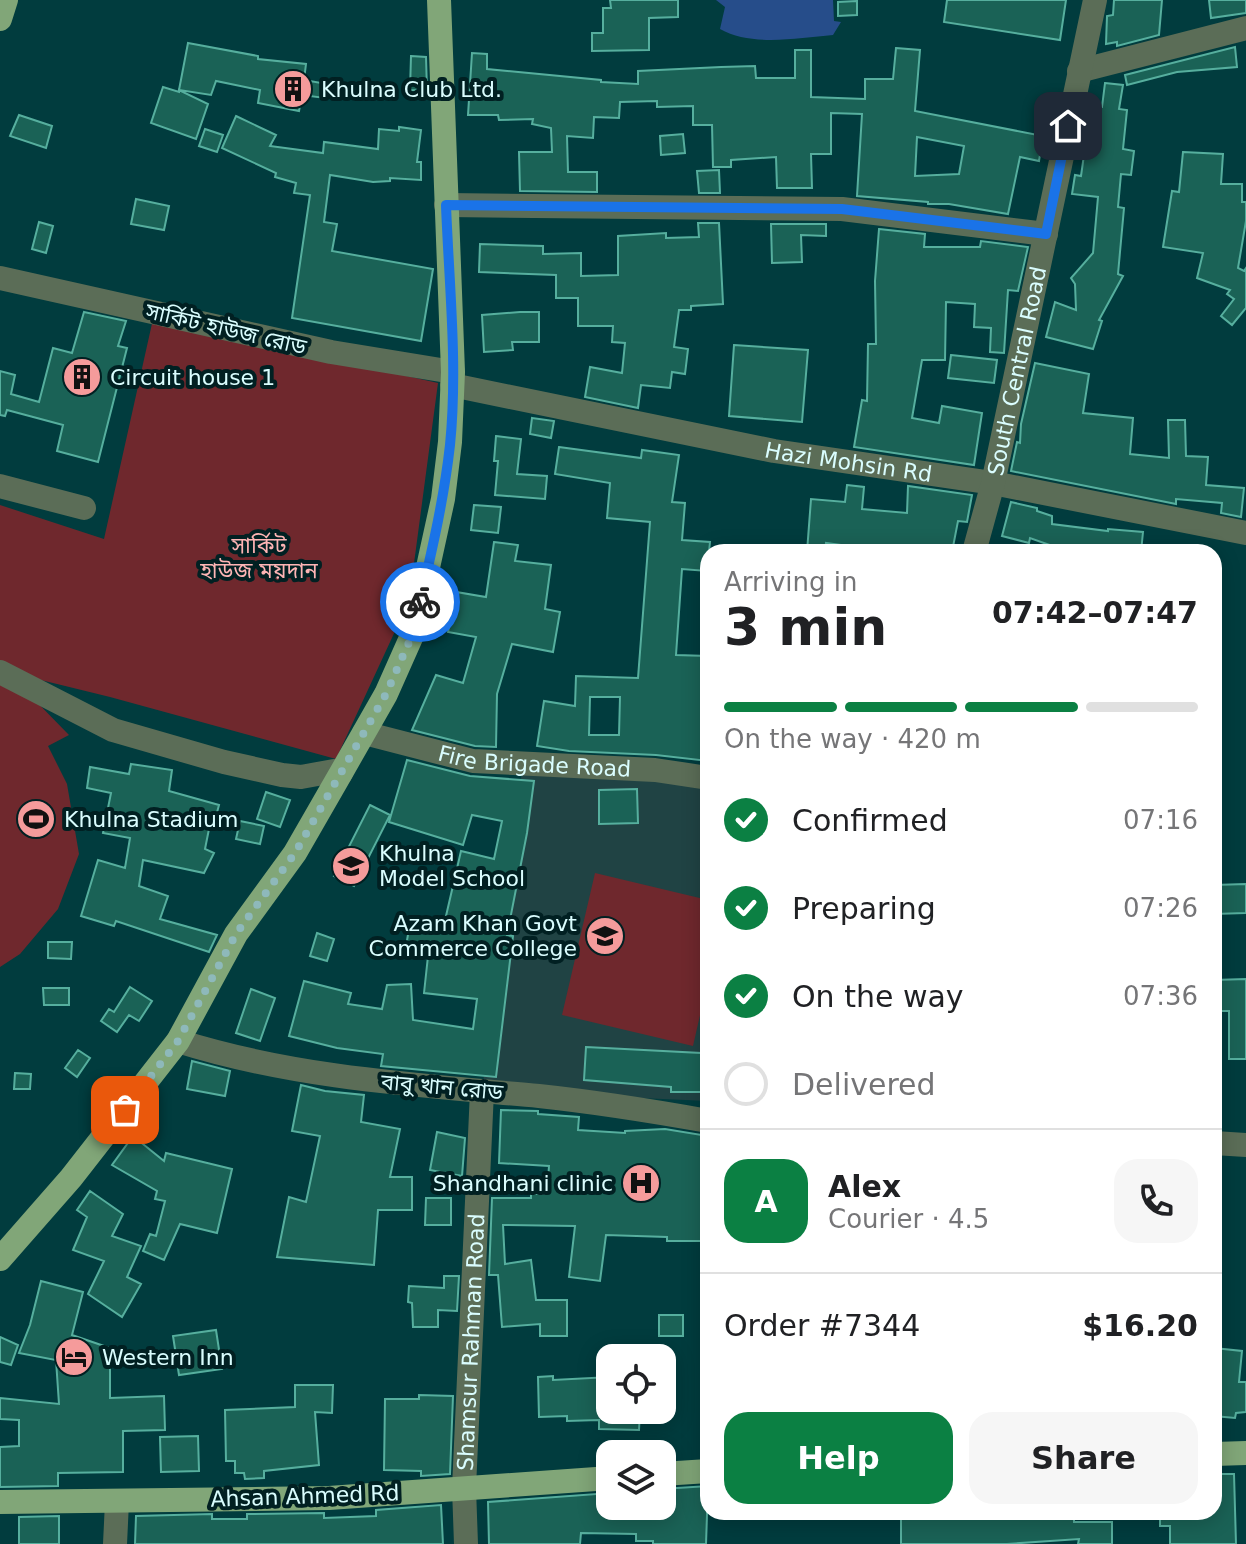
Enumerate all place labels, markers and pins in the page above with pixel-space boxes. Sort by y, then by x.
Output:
building icon: Khulna Club Ltd. [272,68,314,110]
place label: Khulna Club Ltd. [321,77,502,102]
pin [1034,92,1102,160]
building icon: Circuit house 1 [61,356,103,398]
place label: Circuit house 1 [110,365,275,390]
sports icon: Khulna Stadium [15,798,57,840]
place label: Khulna Stadium [64,807,238,832]
place label: Khulna Model School [379,841,525,891]
school or university icon: Khulna Model School [330,845,372,887]
place label: Azam Khan Govt Commerce College [369,911,577,961]
school or university icon: Azam Khan Govt Commerce College [584,915,626,957]
pin [91,1076,159,1144]
hospital icon: Shandhani clinic [620,1162,662,1204]
place label: Shandhani clinic [433,1171,613,1196]
hotel icon: Western Inn [53,1336,95,1378]
place label: Western Inn [102,1345,234,1370]

